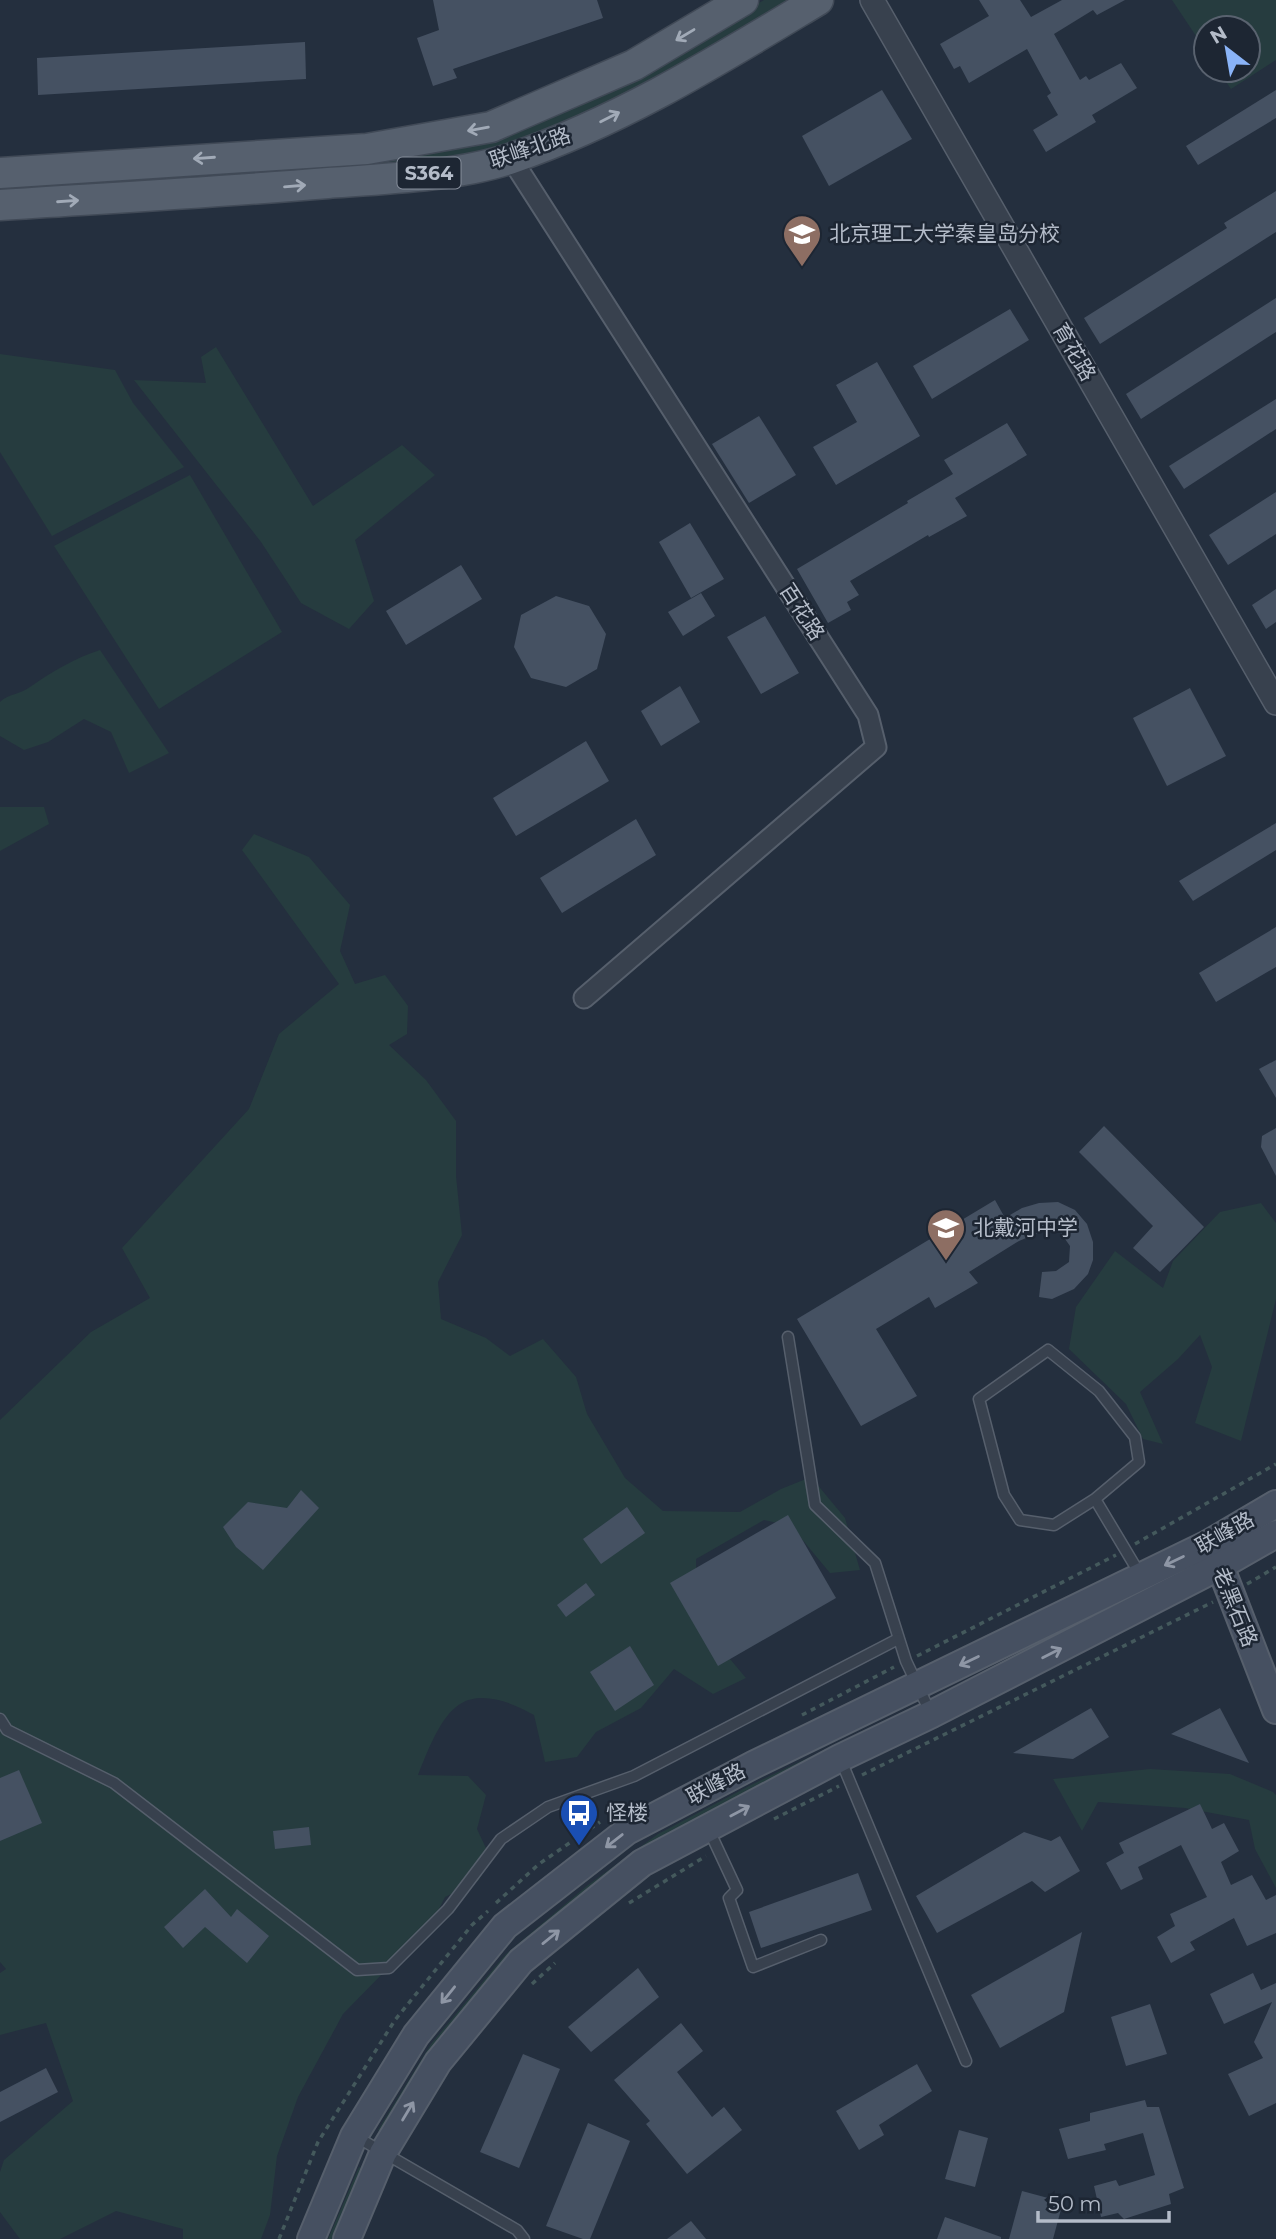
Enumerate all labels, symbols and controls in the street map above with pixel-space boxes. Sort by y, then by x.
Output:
north arrow [1192,14,1262,84]
text: N [1206,21,1231,49]
one-way arrow [675,28,695,42]
one-way arrow [599,110,620,124]
street label: 联峰北路 [486,122,574,173]
one-way arrow [467,123,490,136]
one-way arrow [193,152,216,165]
road number: S364 [398,158,460,188]
one-way arrow [283,179,306,192]
one-way arrow [56,194,79,207]
school or university icon: 北京理工大学秦皇岛分校 [781,213,823,268]
place label: 北京理工大学秦皇岛分校 [829,221,1060,246]
street label: 育花路 [1048,318,1101,385]
street label: 百花路 [775,579,830,645]
school or university icon: 北戴河中学 [925,1207,967,1262]
place label: 北戴河中学 [973,1215,1078,1240]
street label: 联峰路 [1191,1506,1258,1559]
one-way arrow [1164,1554,1185,1568]
street label: 老黑石路 [1208,1563,1263,1650]
one-way arrow [1041,1645,1062,1659]
one-way arrow [959,1655,980,1668]
street label: 联峰路 [682,1758,749,1809]
bus stop icon: 怪楼 [558,1792,600,1847]
place label: 怪楼 [606,1800,648,1825]
one-way arrow [729,1804,749,1818]
one-way arrow [605,1834,624,1849]
one-way arrow [541,1929,560,1944]
one-way arrow [441,1986,456,2004]
one-way arrow [401,2102,415,2122]
scale bar [1038,2180,1169,2224]
text: 50 m [1048,2191,1102,2216]

